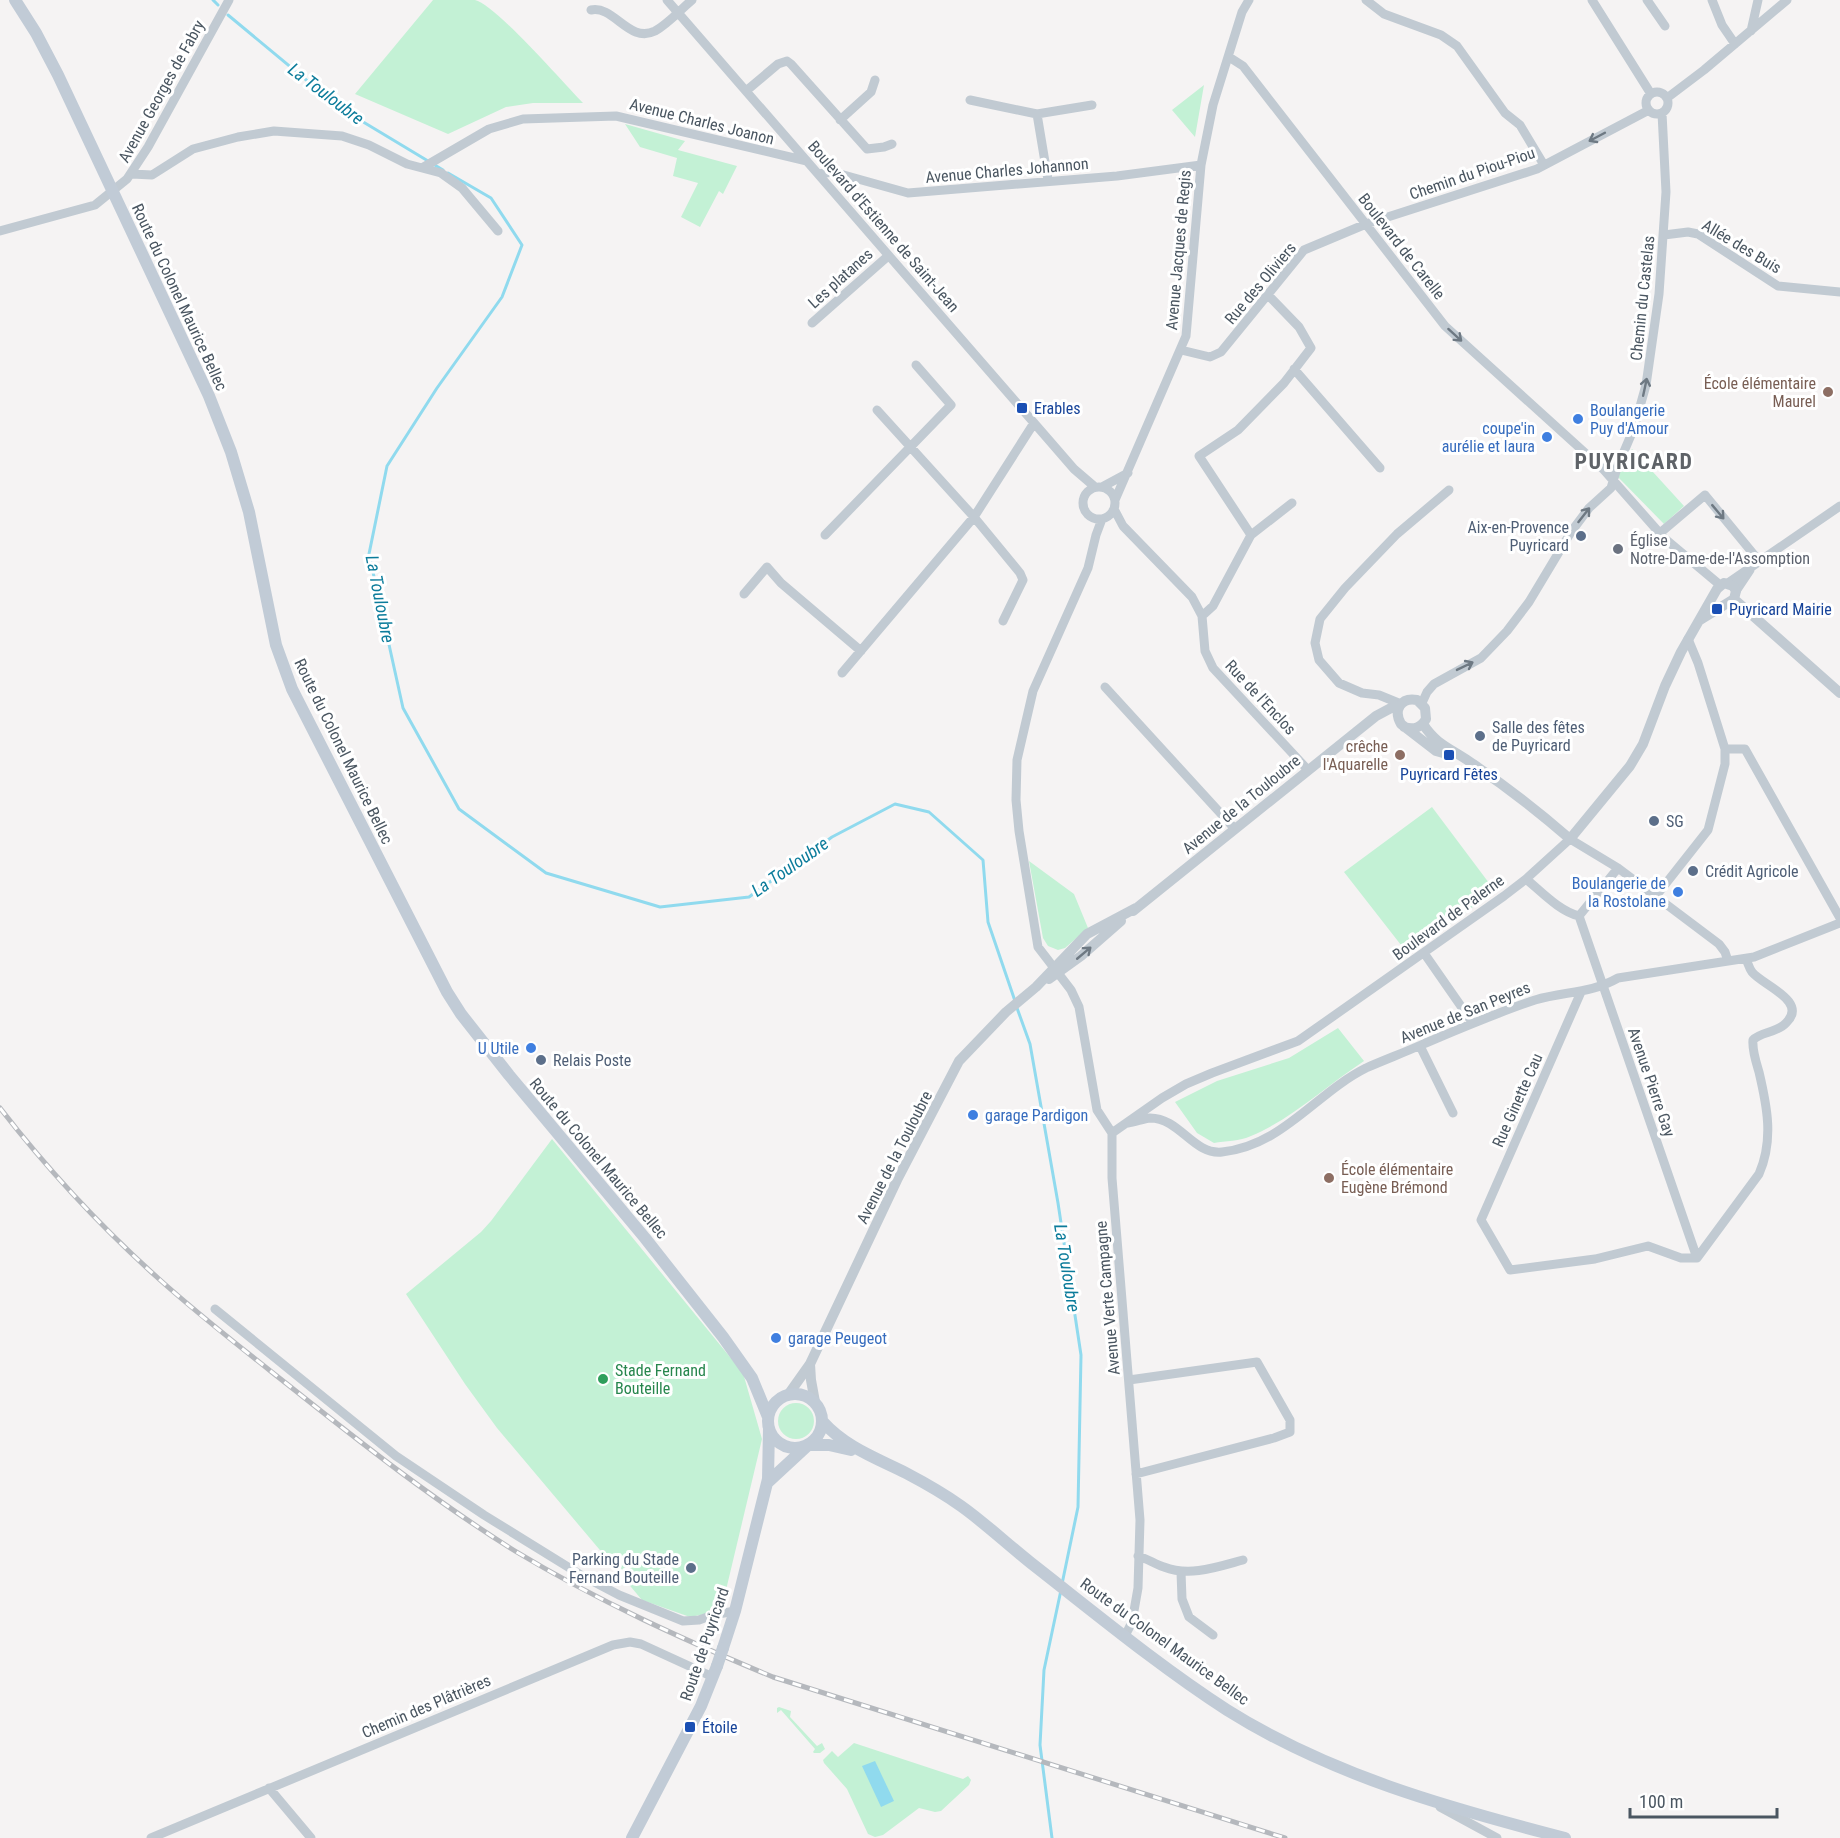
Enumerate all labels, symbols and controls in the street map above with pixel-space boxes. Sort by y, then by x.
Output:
street label: Avenue Georges de Fabry [114,17,209,166]
water label: La Touloubre [284,58,368,129]
street label: Avenue Charles Joanon [628,94,776,149]
one-way arrow [1588,132,1606,143]
street label: Boulevard d'Estienne de Saint-Jean [804,137,963,316]
street label: Chemin du Piou-Piou [1407,143,1537,204]
street label: Avenue Charles Johannon [925,154,1089,187]
street label: Avenue Jacques de Regis [1162,169,1195,331]
street label: Boulevard de Carelle [1354,190,1449,303]
street label: Route du Colonel Maurice Bellec [128,201,231,394]
street label: Allée des Buis [1699,215,1785,278]
street label: Chemin du Castelas [1626,235,1659,362]
street label: Rue des Oliviers [1221,239,1300,328]
street label: Les platanes [804,244,877,312]
one-way arrow [1447,328,1462,342]
place label: École élémentaire Maurel [1704,374,1816,411]
one-way arrow [1640,377,1652,396]
marker: École élémentaire Maurel [1821,385,1835,399]
place label: Erables [1034,399,1081,418]
marker: Erables [1015,401,1029,415]
place label: Boulangerie Puy d'Amour [1590,401,1669,438]
marker: Boulangerie Puy d'Amour [1571,412,1585,426]
place label: coupe'in aurélie et laura [1442,419,1535,456]
marker: coupe'in aurélie et laura [1540,430,1554,444]
district label: PUYRICARD [1575,449,1693,474]
one-way arrow [1712,504,1725,520]
one-way arrow [1577,507,1590,523]
place label: Aix-en-Provence Puyricard [1468,518,1569,555]
marker: Aix-en-Provence Puyricard [1574,529,1588,543]
place label: Église Notre-Dame-de-l'Assomption [1630,531,1810,568]
marker: Église Notre-Dame-de-l'Assomption [1611,542,1625,556]
water label: La Touloubre [362,553,399,645]
place label: Puyricard Mairie [1729,600,1832,619]
marker: Puyricard Mairie [1710,602,1724,616]
street label: Route du Colonel Maurice Bellec [290,655,397,847]
street label: Rue de l'Enclos [1221,656,1300,739]
one-way arrow [1456,660,1474,672]
place label: Salle des fêtes de Puyricard [1492,718,1585,755]
marker: Salle des fêtes de Puyricard [1473,729,1487,743]
place label: crêche l'Aquarelle [1323,737,1388,774]
marker: crêche l'Aquarelle [1393,748,1407,762]
marker: Puyricard Fêtes [1442,748,1456,762]
street label: Avenue de la Touloubre [1178,751,1304,858]
place label: Puyricard Fêtes [1400,765,1498,784]
place label: SG [1666,812,1684,831]
marker: SG [1647,814,1661,828]
water label: La Touloubre [747,832,832,901]
place label: Crédit Agricole [1705,862,1799,881]
marker: Crédit Agricole [1686,864,1700,878]
street label: Boulevard de Palerne [1389,871,1508,964]
place label: Boulangerie de la Rostolane [1572,874,1666,911]
marker: Boulangerie de la Rostolane [1671,885,1685,899]
one-way arrow [1076,947,1092,960]
street label: Avenue de San Peyres [1397,978,1533,1047]
street label: Avenue Pierre Gay [1624,1025,1679,1140]
place label: U Utile [478,1039,519,1058]
marker: U Utile [524,1041,538,1055]
street label: Rue Ginette Cau [1488,1050,1547,1150]
place label: Relais Poste [553,1051,631,1070]
marker: Relais Poste [534,1053,548,1067]
street label: Route du Colonel Maurice Bellec [526,1074,671,1243]
street label: Avenue de la Touloubre [853,1088,936,1227]
place label: garage Pardigon [985,1106,1088,1125]
marker: garage Pardigon [966,1108,980,1122]
place label: École élémentaire Eugène Brémond [1341,1160,1453,1197]
marker: École élémentaire Eugène Brémond [1322,1171,1336,1185]
street label: Avenue Verte Campagne [1091,1220,1124,1376]
water label: La Touloubre [1050,1222,1085,1314]
place label: garage Peugeot [788,1329,887,1348]
marker: garage Peugeot [769,1331,783,1345]
place label: Stade Fernand Bouteille [615,1361,706,1398]
marker: Stade Fernand Bouteille [596,1372,610,1386]
place label: Parking du Stade Fernand Bouteille [569,1550,679,1587]
marker: Parking du Stade Fernand Bouteille [684,1561,698,1575]
street label: Route du Colonel Maurice Bellec [1077,1574,1253,1709]
street label: Route de Puyricard [676,1585,733,1703]
street label: Chemin des Plâtrières [359,1671,494,1742]
place label: Étoile [702,1718,737,1737]
marker: Étoile [683,1720,697,1734]
scale bar [1630,1781,1777,1819]
text: 100 m [1639,1791,1683,1812]

